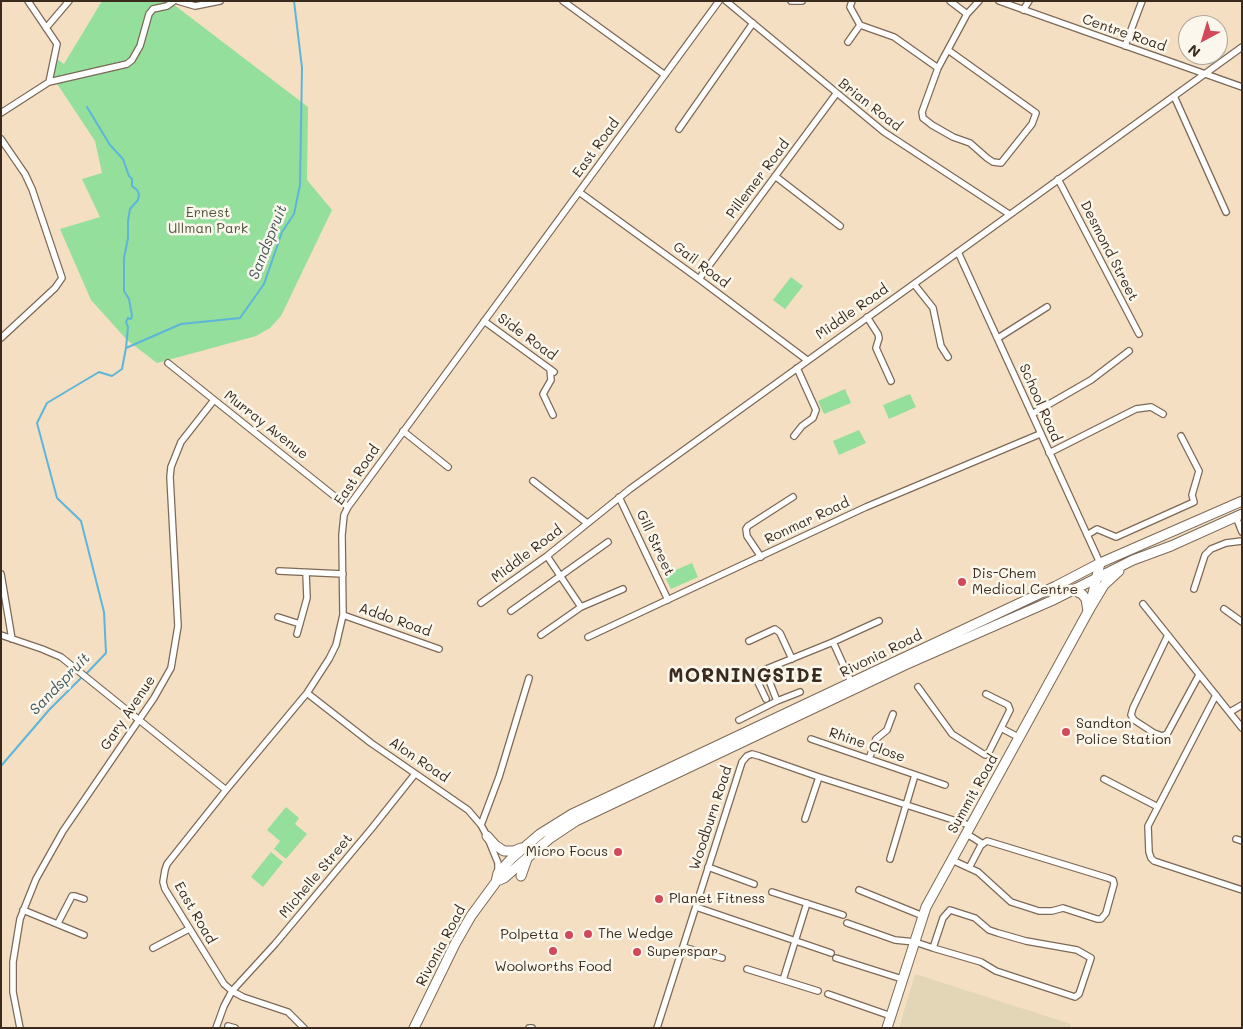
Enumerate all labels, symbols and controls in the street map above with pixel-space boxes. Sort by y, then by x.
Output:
street label: Centre Road [1080,11,1168,55]
north arrow [1178,15,1228,65]
text: N [1184,41,1204,62]
street label: Brian Road [835,75,905,135]
street label: East Road [569,115,623,181]
street label: Pillemer Road [723,136,793,222]
street label: Desmond Street [1076,198,1142,304]
water label: Sandspruit [245,202,291,282]
park label: Ernest Ullman Park [168,205,248,238]
street label: Gail Road [669,238,733,292]
street label: Middle Road [812,281,892,343]
street label: Side Road [494,310,560,364]
street label: School Road [1015,361,1065,445]
street label: Murray Avenue [221,387,311,463]
street label: East Road [331,442,383,508]
street label: Ronmar Road [762,494,852,548]
street label: Gill Street [632,507,678,579]
street label: Middle Road [488,522,566,586]
place label: Dis-Chem Medical Centre [972,566,1078,598]
marker: Dis-Chem Medical Centre [956,576,968,588]
street label: Addo Road [357,600,433,640]
street label: Rivonia Road [837,627,925,681]
water label: Sandspruit [26,649,94,719]
district label: MORNINGSIDE [667,665,825,687]
street label: Gary Avenue [97,673,159,753]
place label: Sandton Police Station [1076,716,1171,749]
street label: Rhine Close [827,724,907,766]
marker: Sandton Police Station [1060,726,1072,738]
street label: Alon Road [386,734,452,786]
street label: Summit Road [944,752,1002,836]
street label: Woodburn Road [686,764,736,872]
street label: Michelle Street [276,830,356,922]
place label: Micro Focus [526,844,608,860]
marker: Micro Focus [612,846,624,858]
street label: East Road [170,879,220,947]
place label: Planet Fitness [669,891,765,907]
marker: Planet Fitness [653,893,665,905]
street label: Rivonia Road [413,903,469,989]
place label: The Wedge [598,926,673,942]
place label: Polpetta [500,927,559,943]
marker: The Wedge [582,928,594,940]
marker: Polpetta [563,929,575,941]
place label: Superspar [647,944,718,960]
marker: Woolworths Food [547,945,559,957]
marker: Superspar [631,946,643,958]
place label: Woolworths Food [494,959,612,975]

